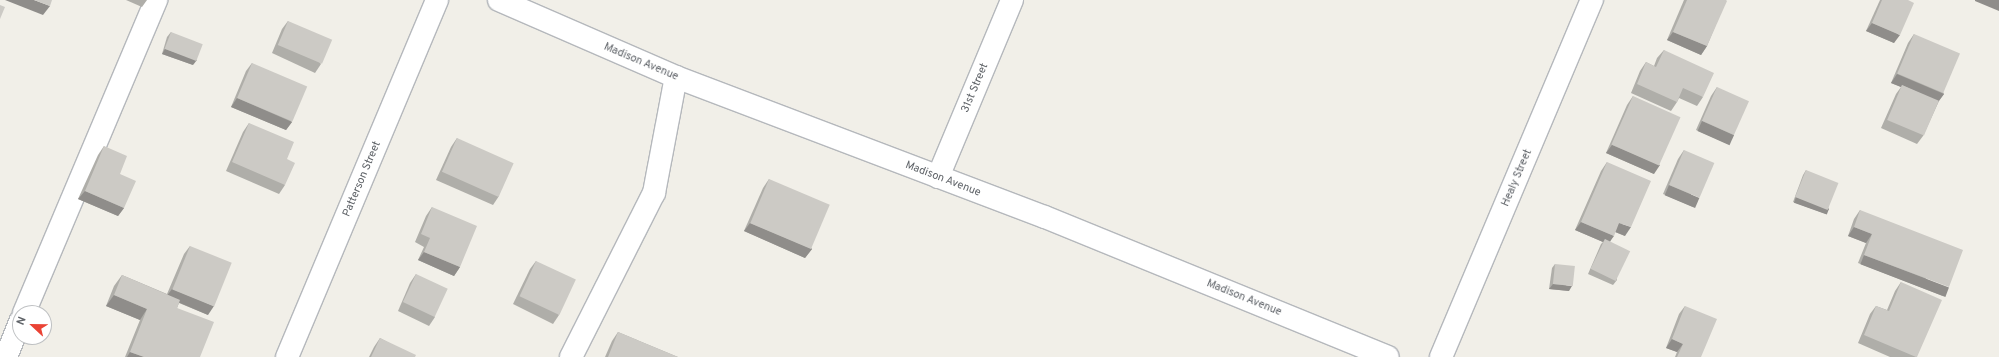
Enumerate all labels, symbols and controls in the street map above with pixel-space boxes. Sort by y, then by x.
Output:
street label: Madison Avenue [602,40,680,84]
street label: 31st Street [959,61,991,115]
street label: Patterson Street [340,139,384,219]
street label: Healy Street [1499,147,1535,209]
street label: Madison Avenue [903,158,983,200]
street label: Madison Avenue [1204,277,1284,319]
north arrow [12,305,52,345]
text: N [14,315,30,327]

